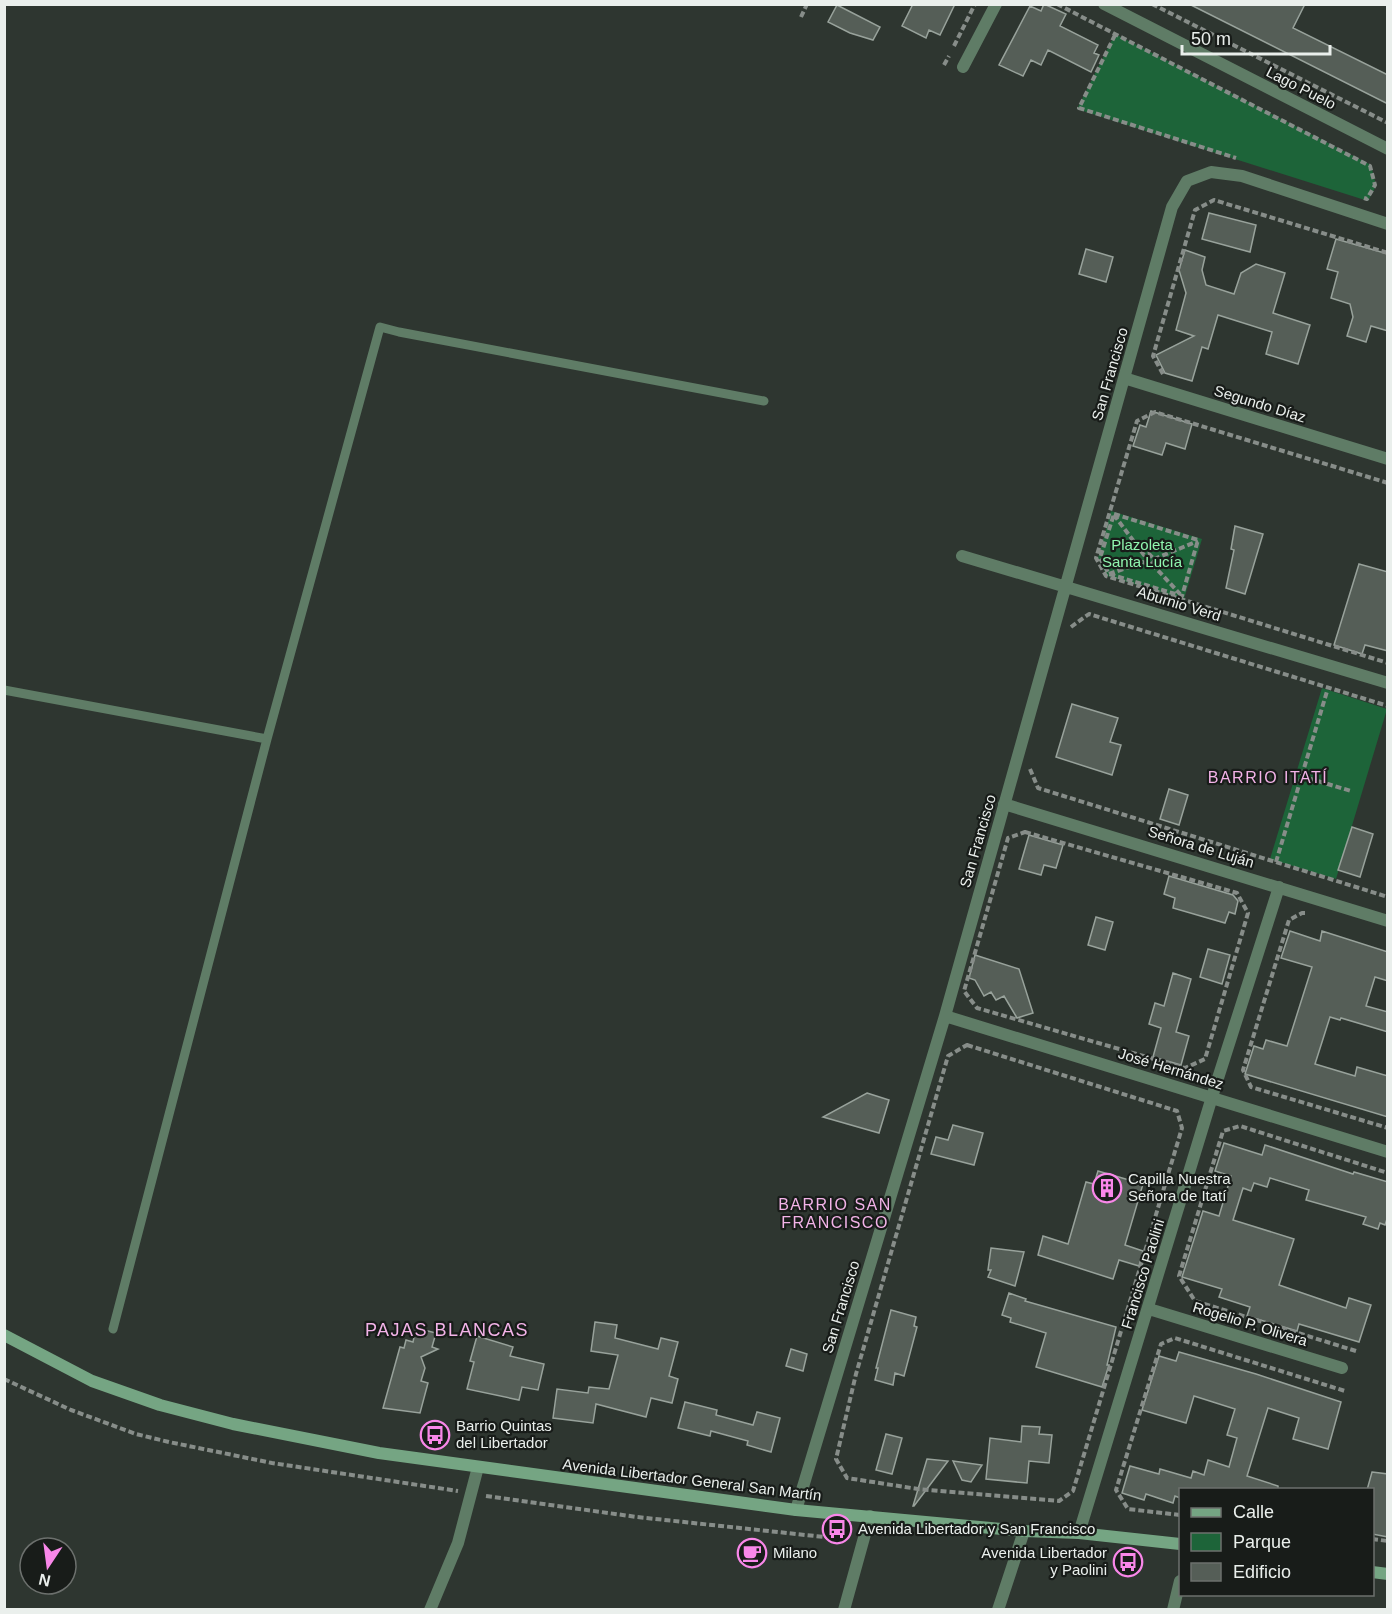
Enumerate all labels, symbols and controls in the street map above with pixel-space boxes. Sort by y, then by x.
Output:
scale bar [1182,18,1330,56]
text: 50 m [1191,29,1231,49]
street label: Lago Puelo [1264,63,1339,112]
street label: San Francisco [1088,325,1131,422]
street label: Segundo Díaz [1212,381,1308,426]
park label: Plazoleta Santa Lucía [1102,536,1183,570]
street label: Aburnio Verd [1135,583,1223,624]
district label: BARRIO ITATÍ [1208,768,1328,786]
street label: San Francisco [956,792,999,889]
street label: Señora de Luján [1146,822,1256,871]
street label: José Hernández [1116,1044,1226,1093]
place label: Capilla Nuestra Señora de Itatí [1128,1170,1231,1204]
building icon: Capilla Nuestra Señora de Itatí [1091,1172,1123,1204]
district label: BARRIO SAN FRANCISCO [778,1196,892,1231]
street label: Francisco Paolini [1118,1217,1167,1331]
street label: San Francisco [818,1259,863,1355]
street label: Rogelio P. Olivera [1191,1298,1310,1349]
district label: PAJAS BLANCAS [365,1320,529,1340]
place label: Barrio Quintas del Libertador [456,1417,552,1451]
bus stop icon: Barrio Quintas del Libertador [419,1419,451,1451]
street label: Avenida Libertador General San Martín [562,1455,822,1504]
legend [1179,1488,1374,1596]
text: Calle [1233,1502,1274,1522]
bus stop icon: Avenida Libertador y San Francisco [821,1513,853,1545]
place label: Avenida Libertador y San Francisco [858,1520,1095,1537]
text: Parque [1233,1532,1291,1552]
north arrow [18,1536,78,1596]
cafe icon: Milano [736,1537,768,1569]
place label: Milano [773,1544,817,1561]
place label: Avenida Libertador y Paolini [981,1544,1107,1578]
bus stop icon: Avenida Libertador y Paolini [1112,1546,1144,1578]
text: Edificio [1233,1562,1291,1582]
text: N [37,1571,52,1590]

